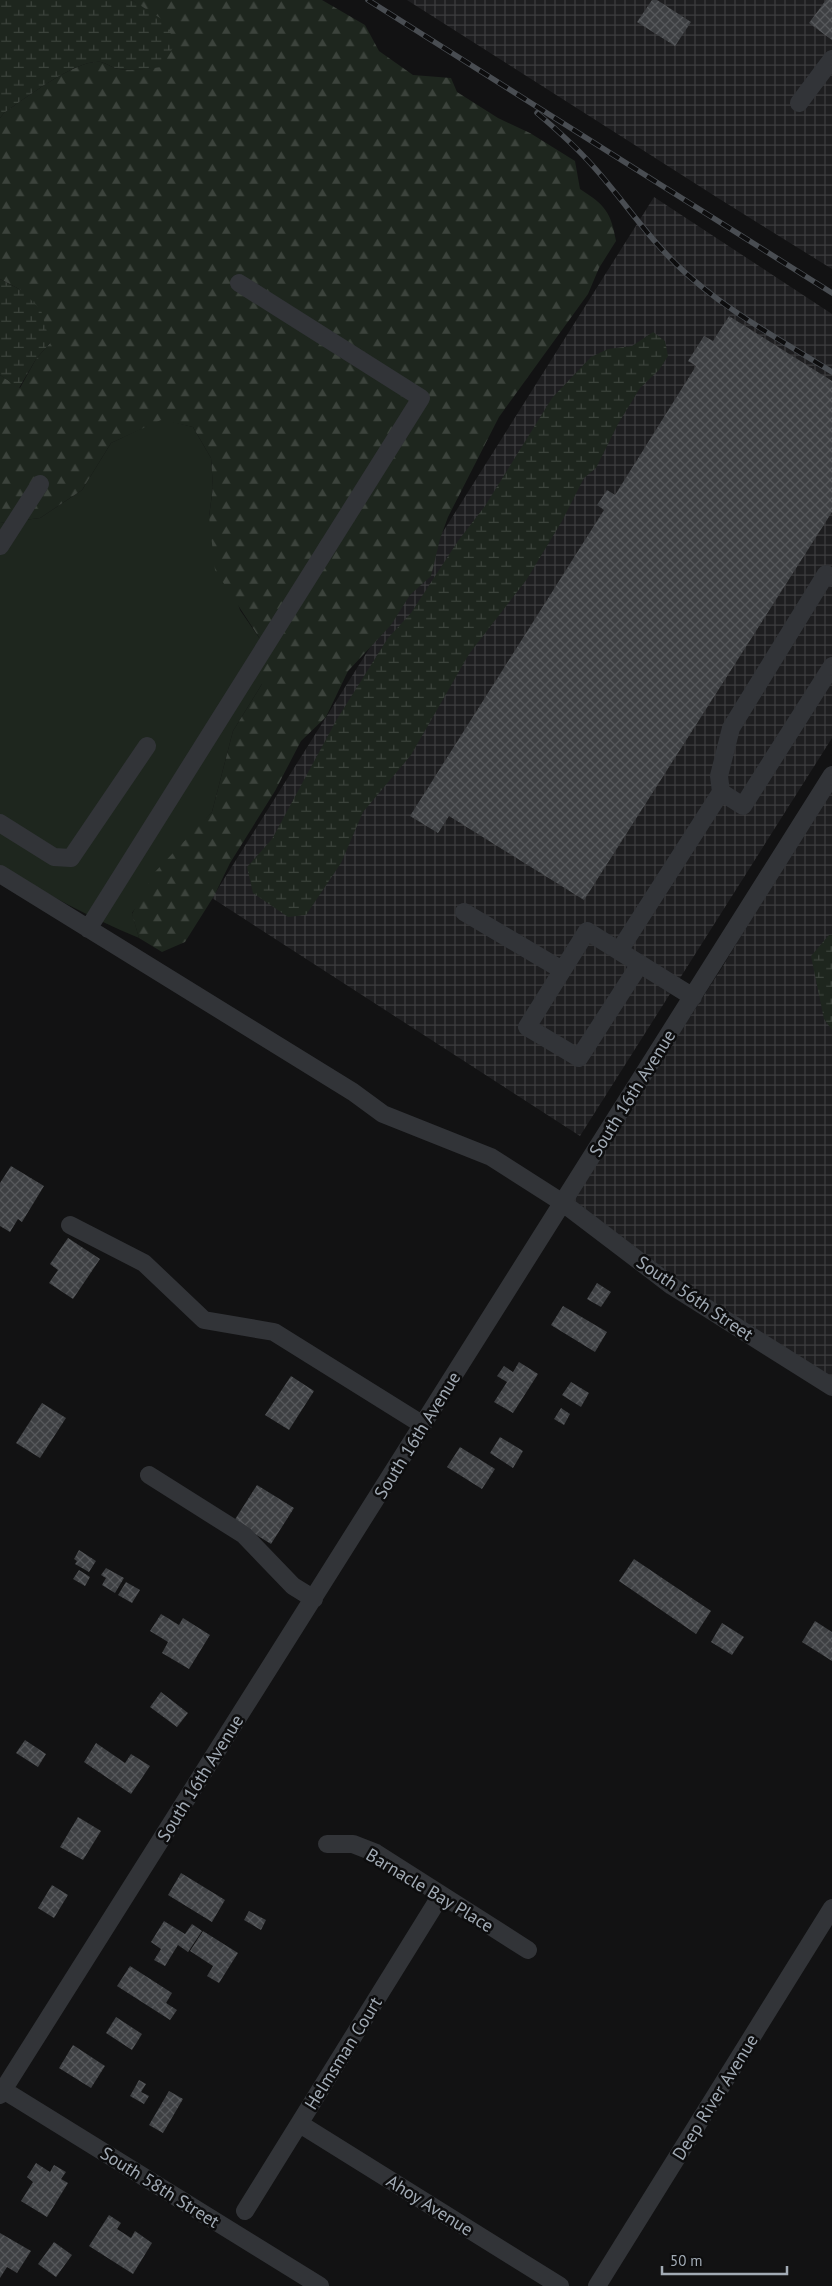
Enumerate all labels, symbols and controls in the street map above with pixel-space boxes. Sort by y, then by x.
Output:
street label: South 16th Avenue [584,1025,680,1161]
street label: South 56th Street [632,1250,758,1346]
street label: South 16th Avenue [369,1367,465,1503]
street label: South 16th Avenue [152,1710,248,1846]
street label: Barnacle Bay Place [362,1843,498,1937]
street label: Helmsman Court [299,1992,387,2114]
street label: Deep River Avenue [667,2030,763,2164]
street label: South 58th Street [96,2141,224,2233]
street label: Ahoy Avenue [382,2169,478,2241]
scale bar [662,2244,787,2276]
text: 50 m [670,2251,703,2270]

